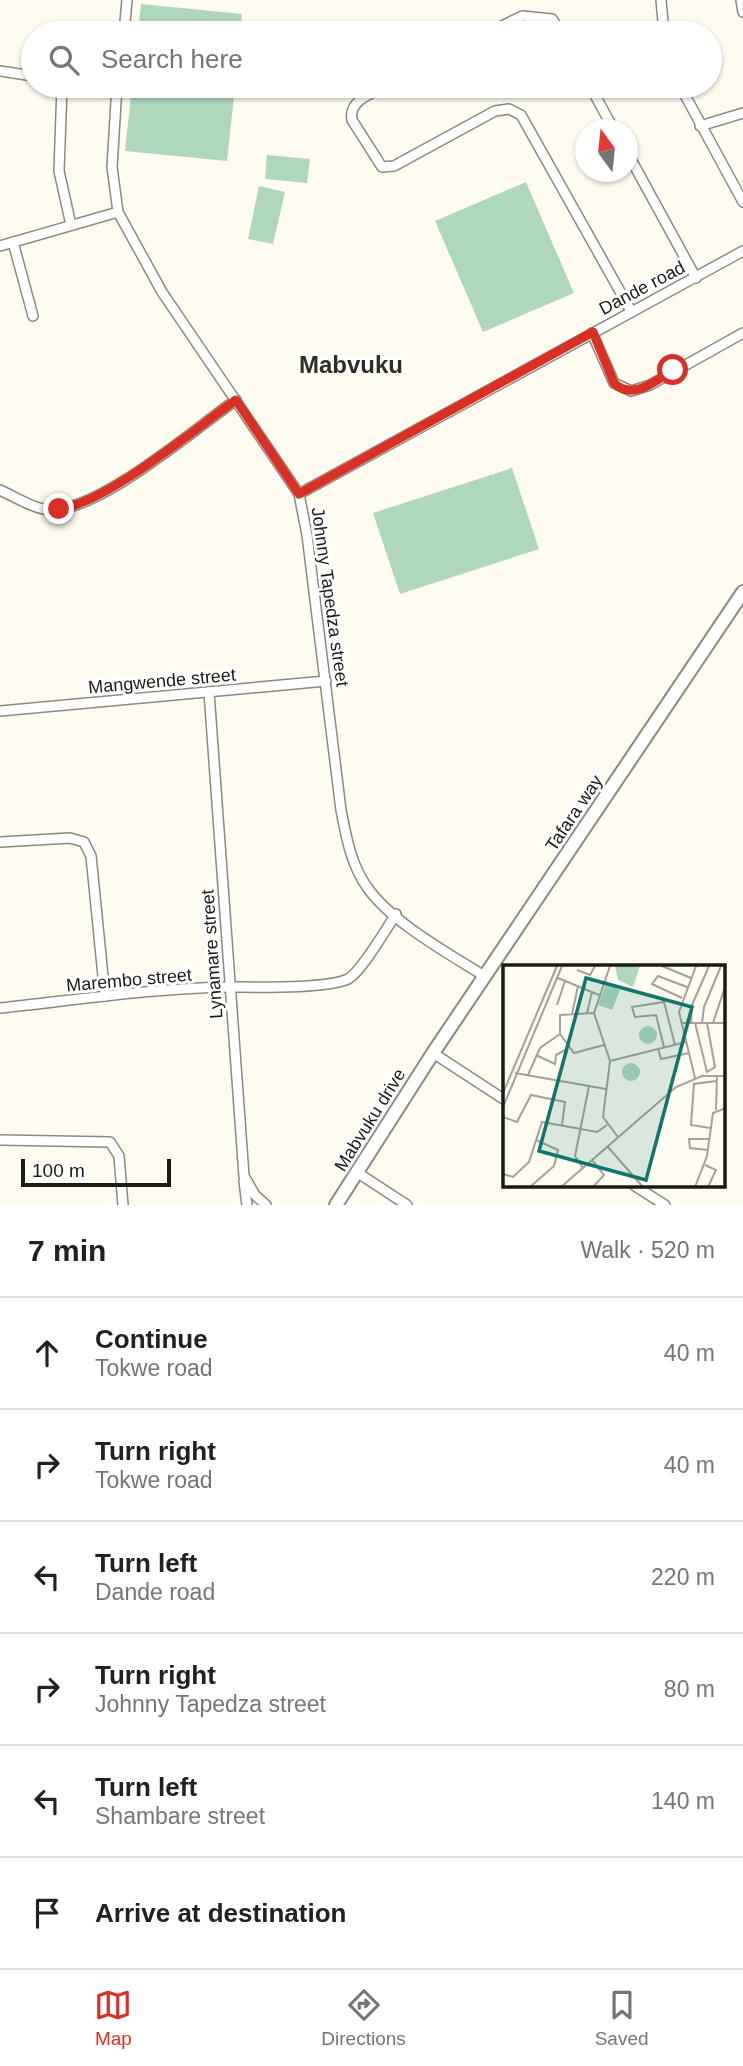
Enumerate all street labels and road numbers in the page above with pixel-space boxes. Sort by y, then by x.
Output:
street label: Dande road [596,257,688,319]
street label: Johnny Tapedza street [308,506,352,688]
street label: Mangwende street [87,665,237,697]
street label: Tafara way [541,771,607,855]
street label: Lynamare street [198,889,226,1019]
street label: Marembo street [65,965,193,995]
street label: Mabvuku drive [331,1065,409,1175]

